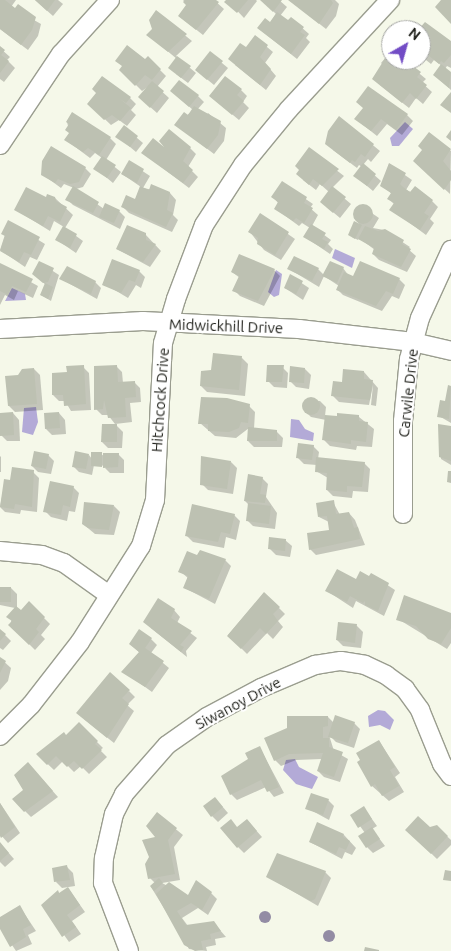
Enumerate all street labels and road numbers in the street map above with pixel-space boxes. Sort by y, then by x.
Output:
street label: Midwickhill Drive [169,315,283,337]
street label: Hitchcock Drive [147,347,173,453]
street label: Carwile Drive [394,348,422,438]
street label: Siwanoy Drive [192,673,284,733]

